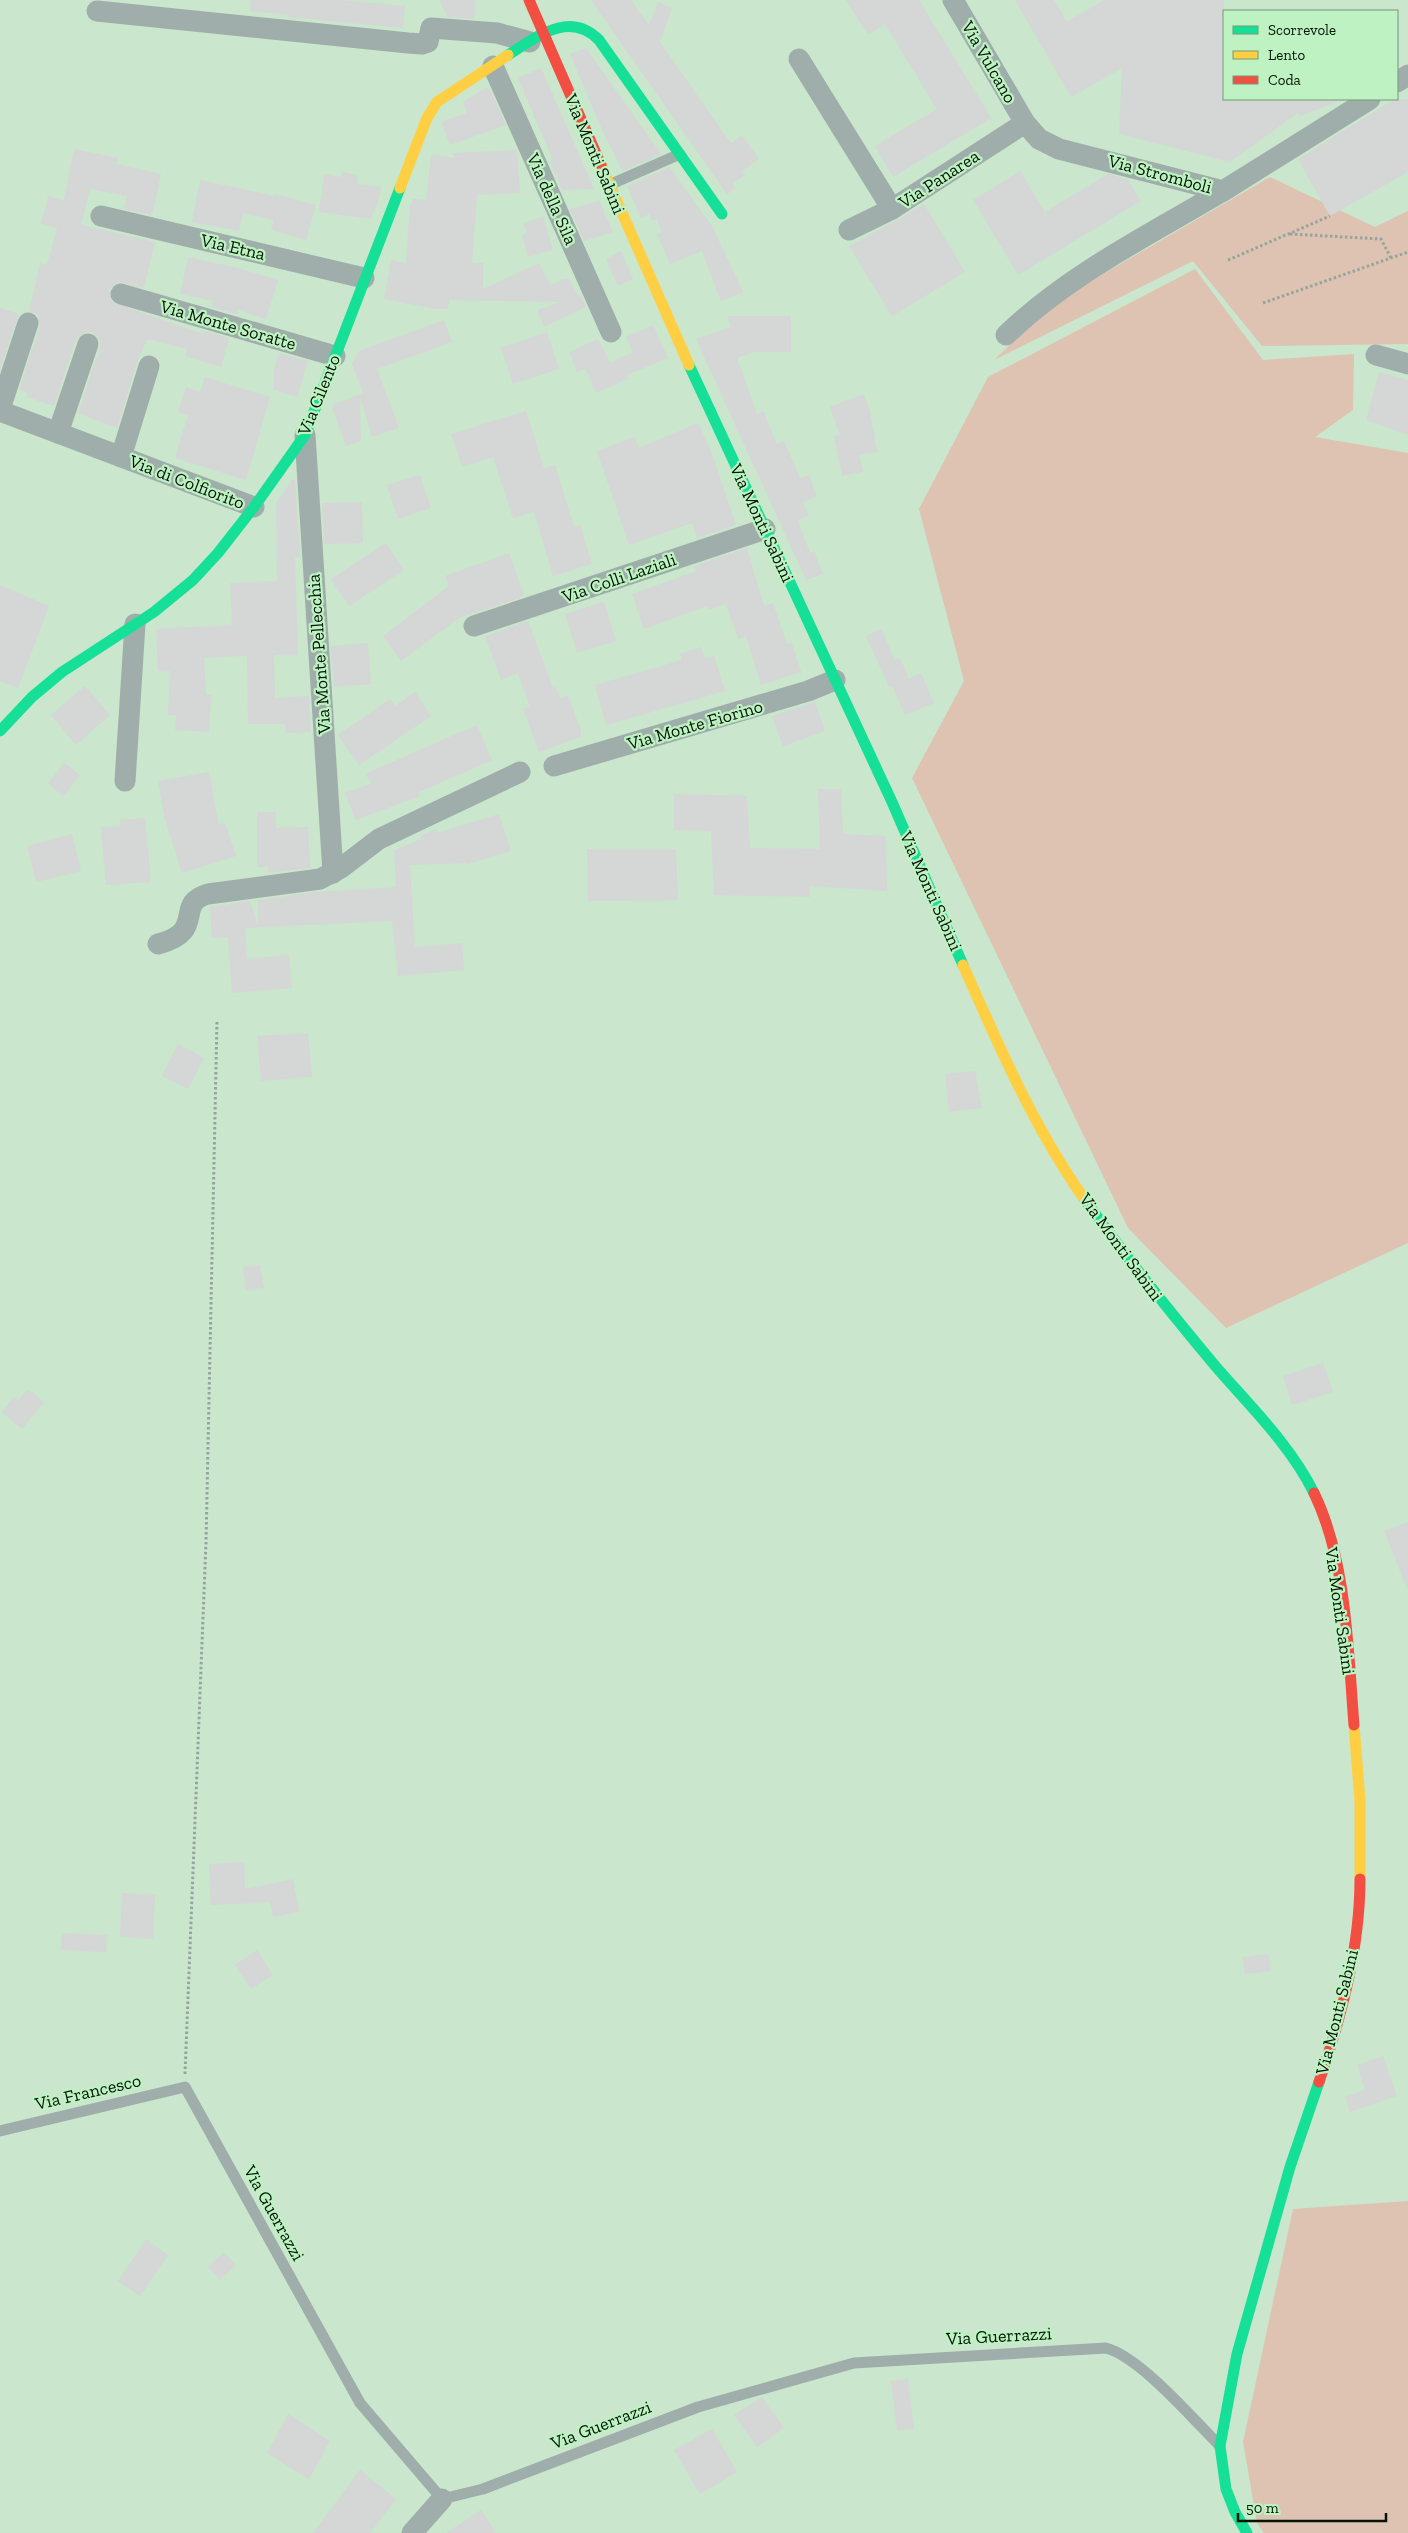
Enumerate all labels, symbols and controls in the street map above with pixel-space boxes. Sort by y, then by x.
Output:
legend [1223,10,1398,100]
street label: Via Vulcano [956,16,1021,107]
text: Scorrevole [1268,21,1336,39]
text: Lento [1268,46,1305,64]
text: Coda [1268,71,1301,89]
street label: Via Monti Sabini [559,90,630,217]
street label: Via Panarea [894,145,984,214]
street label: Via della Sila [522,149,582,248]
street label: Via Stromboli [1105,149,1214,198]
street label: Via Etna [198,229,268,265]
street label: Via Monte Soratte [157,295,298,355]
street label: Via Cilento [292,351,345,440]
street label: Via di Colfiorito [125,450,248,514]
street label: Via Monti Sabini [725,459,799,586]
street label: Via Colli Laziali [558,548,679,608]
street label: Via Monte Pellecchia [302,573,336,736]
street label: Via Monte Fiorino [624,695,765,755]
street label: Via Monti Sabini [894,827,967,954]
street label: Via Monti Sabini [1074,1188,1168,1305]
street label: Via Monti Sabini [1320,1545,1360,1676]
street label: Via Monti Sabini [1311,1947,1363,2078]
street label: Via Francesco [32,2069,143,2115]
street label: Via Guerrazzi [238,2161,309,2265]
street label: Via Guerrazzi [945,2322,1052,2350]
street label: Via Guerrazzi [547,2396,654,2455]
scale bar [1238,2490,1386,2522]
text: 50 m [1246,2499,1279,2517]

